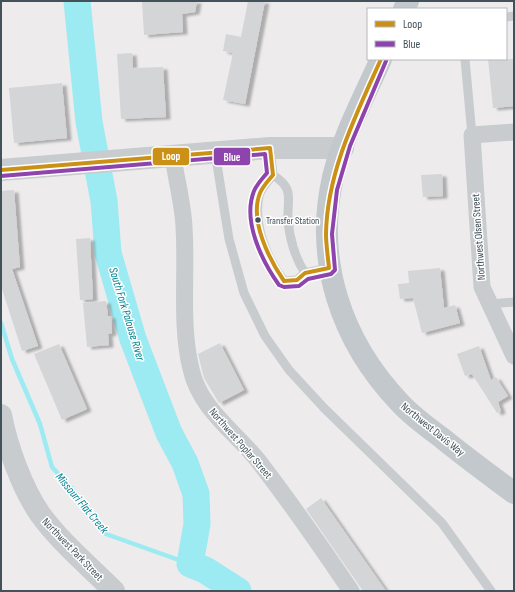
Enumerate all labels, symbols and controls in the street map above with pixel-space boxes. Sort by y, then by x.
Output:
legend [367,8,507,60]
text: Loop [403,17,422,32]
text: Blue [403,37,421,52]
line badge: Loop [152,147,190,166]
line badge: Blue [213,147,251,166]
text: Loop [162,150,181,163]
text: Blue [224,151,241,164]
street label: Northwest Olsen Street [469,193,488,281]
marker: Transfer Station [253,215,263,225]
place label: Transfer Station [266,215,319,227]
water label: South Fork Palouse River [105,266,148,363]
street label: Northwest Davis Way [398,400,468,459]
street label: Northwest Poplar Street [206,405,275,482]
water label: Missouri Flat Creek [52,470,112,537]
street label: Northwest Park Street [39,515,106,584]

